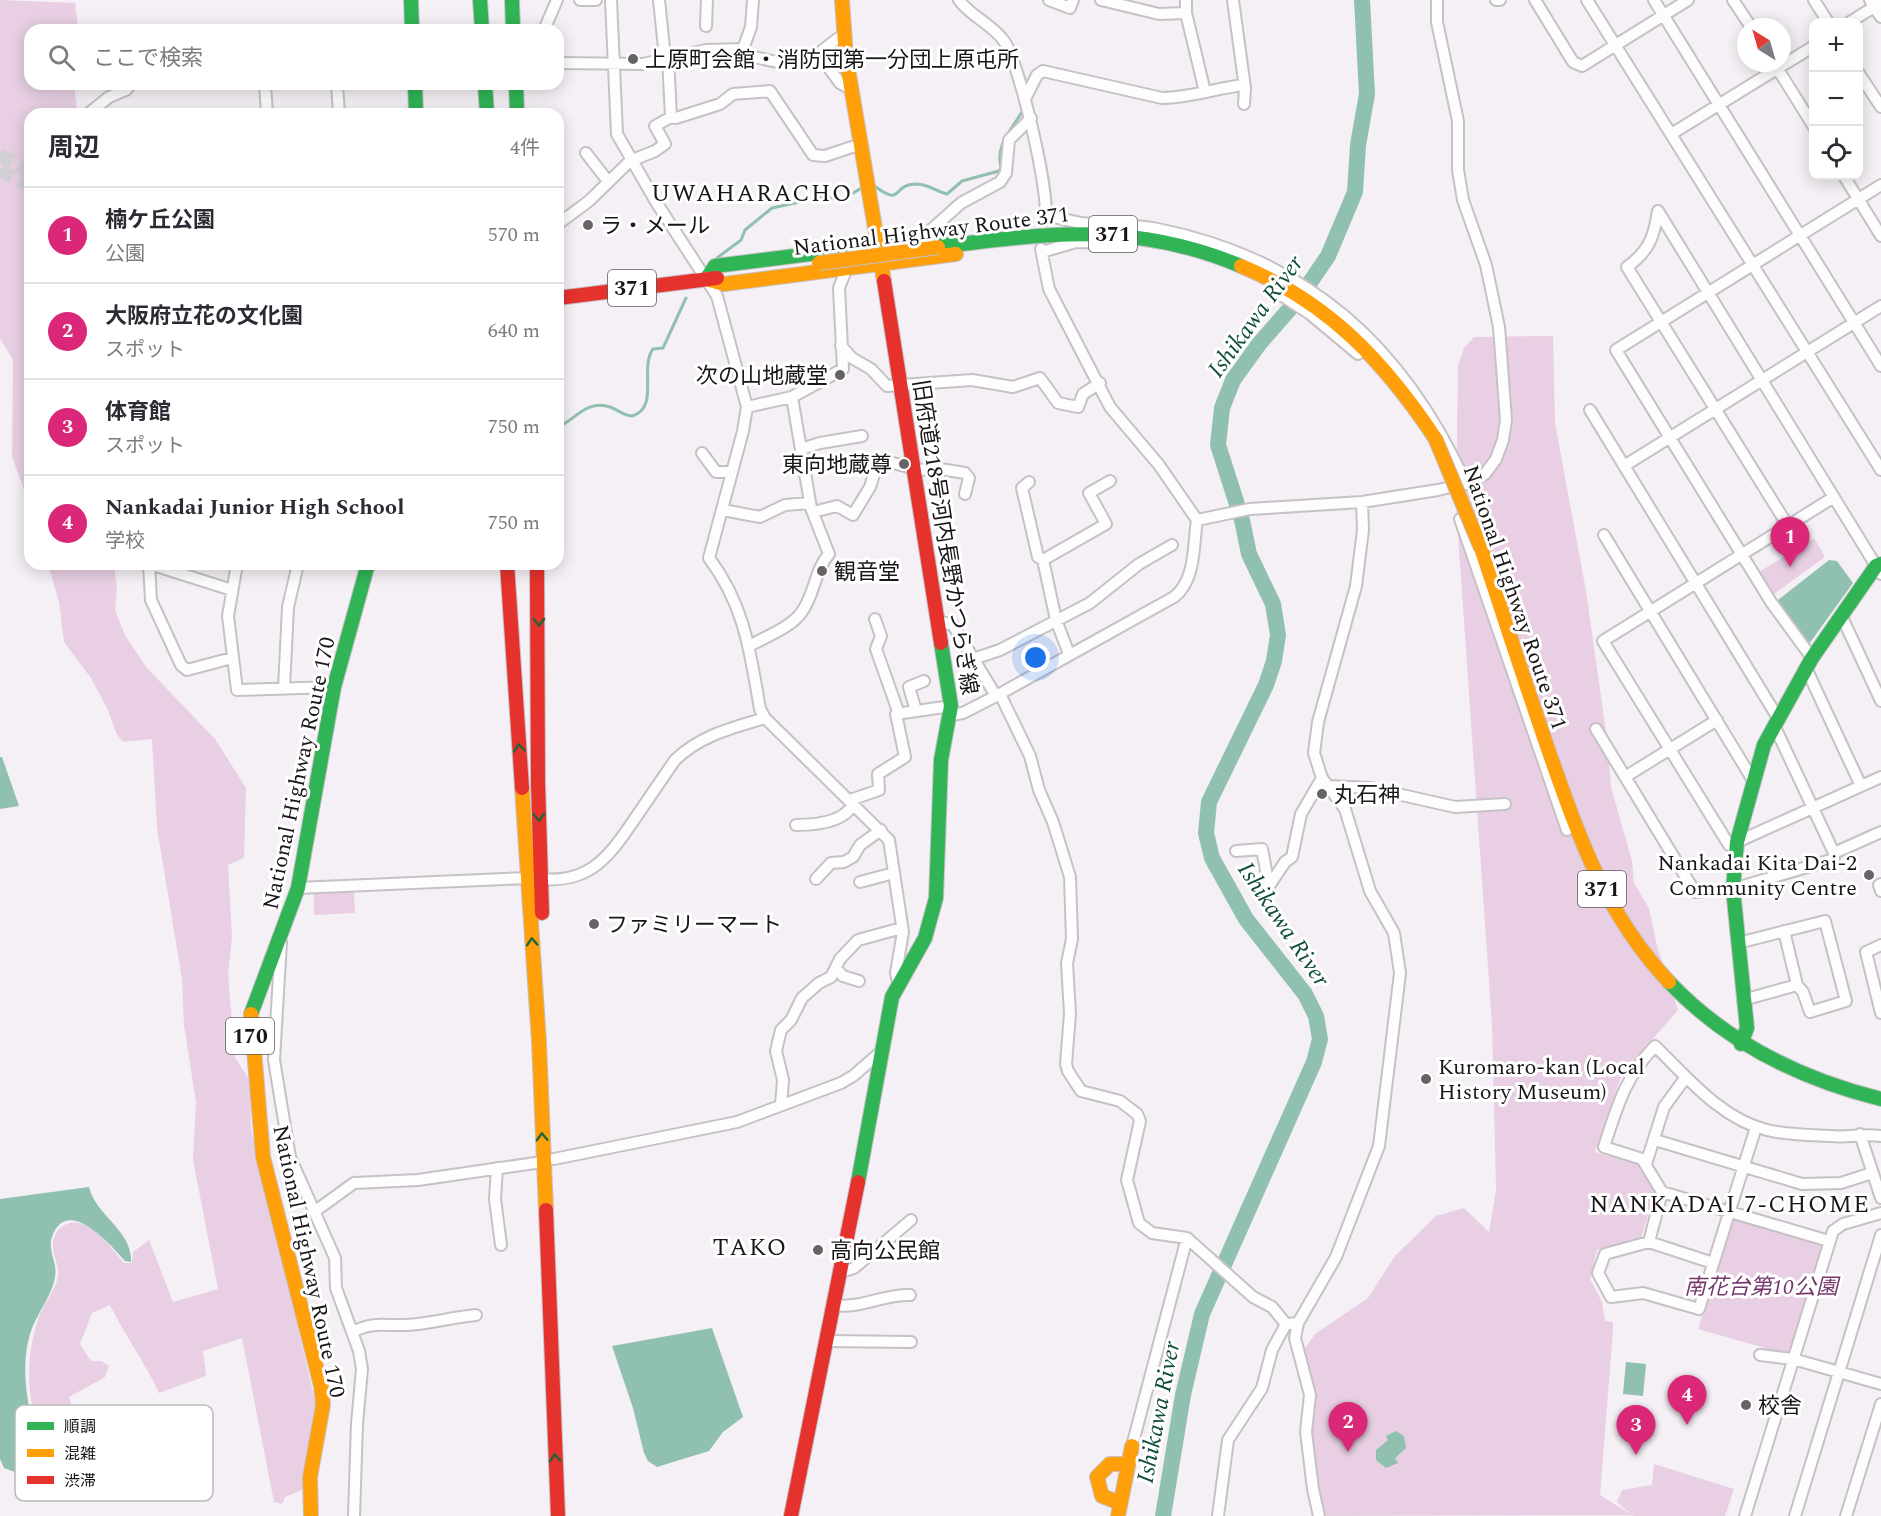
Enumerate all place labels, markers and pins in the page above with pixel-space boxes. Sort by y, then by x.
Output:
place label: 上原町会館・消防団第一分団上原屯所 [645,44,1019,77]
marker: 上原町会館・消防団第一分団上原屯所 [626,52,640,66]
place label: ラ・メール [600,210,710,243]
marker: ラ・メール [581,218,595,232]
place label: 次の山地蔵堂 [696,360,828,393]
marker: 次の山地蔵堂 [833,368,847,382]
place label: 東向地蔵尊 [782,449,892,482]
marker: 東向地蔵尊 [897,457,911,471]
pin: 1 [1770,518,1810,567]
place label: 観音堂 [834,556,900,589]
marker: 観音堂 [815,564,829,578]
place label: 丸石神 [1334,779,1400,812]
marker: 丸石神 [1315,787,1329,801]
place label: Nankadai Kita Dai-2 Community Centre [1657,847,1857,905]
marker: Nankadai Kita Dai-2 Community Centre [1862,868,1876,882]
place label: ファミリーマート [606,909,782,942]
marker: ファミリーマート [587,917,601,931]
place label: Kuromaro-kan (Local History Museum) [1438,1051,1645,1109]
marker: Kuromaro-kan (Local History Museum) [1419,1072,1433,1086]
place label: 高向公民館 [830,1235,940,1268]
marker: 高向公民館 [811,1243,825,1257]
pin: 4 [1668,1376,1706,1425]
place label: 校舎 [1758,1390,1802,1423]
marker: 校舎 [1739,1398,1753,1412]
pin: 2 [1328,1402,1368,1452]
pin: 3 [1616,1406,1656,1455]

